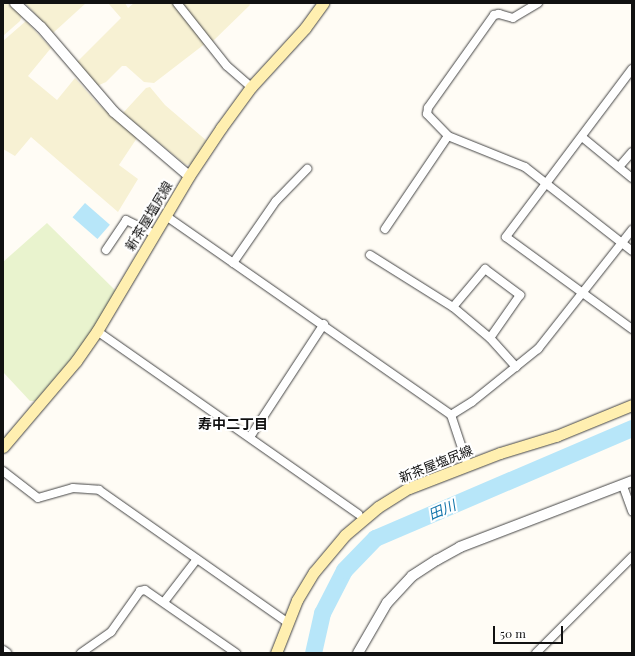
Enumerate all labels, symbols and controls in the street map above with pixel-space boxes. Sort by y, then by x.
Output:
street label: 新茶屋塩尻線 [122,179,176,253]
district label: 寿中二丁目 [198,416,268,432]
street label: 新茶屋塩尻線 [397,442,475,486]
water label: 田川 [426,497,458,523]
scale bar [495,618,565,644]
text: 50 m [500,625,526,641]

